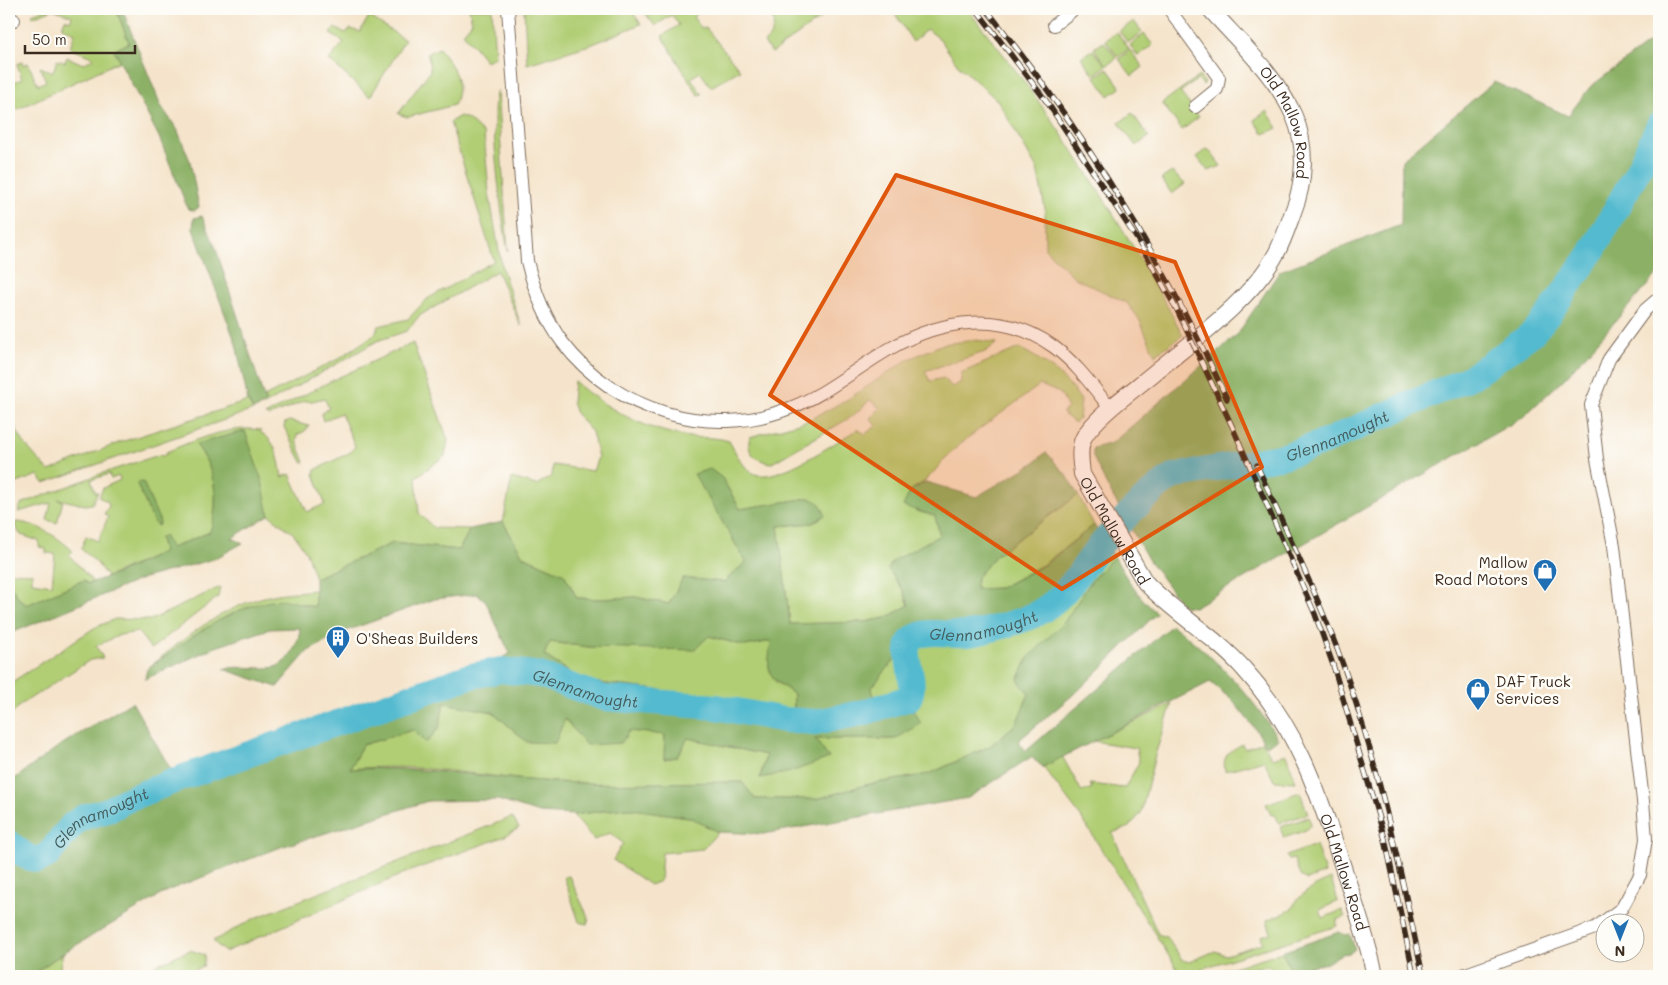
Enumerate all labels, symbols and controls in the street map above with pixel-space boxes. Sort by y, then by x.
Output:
scale bar [25,22,135,54]
text: 50 m [32,29,67,49]
street label: Old Mallow Road [1255,62,1313,180]
water label: Glennamought [1282,404,1392,465]
street label: Old Mallow Road [1076,473,1154,588]
place label: Mallow Road Motors [1435,552,1528,589]
shop icon: Mallow Road Motors [1532,558,1558,592]
water label: Glennamought [929,604,1041,645]
building icon: O'Sheas Builders [325,625,351,659]
place label: O'Sheas Builders [356,628,478,648]
water label: Glennamought [532,664,639,711]
place label: DAF Truck Services [1496,671,1571,708]
shop icon: DAF Truck Services [1465,677,1491,711]
water label: Glennamought [47,782,151,853]
street label: Old Mallow Road [1316,811,1373,933]
north arrow [1596,912,1646,962]
text: N [1615,942,1625,961]

